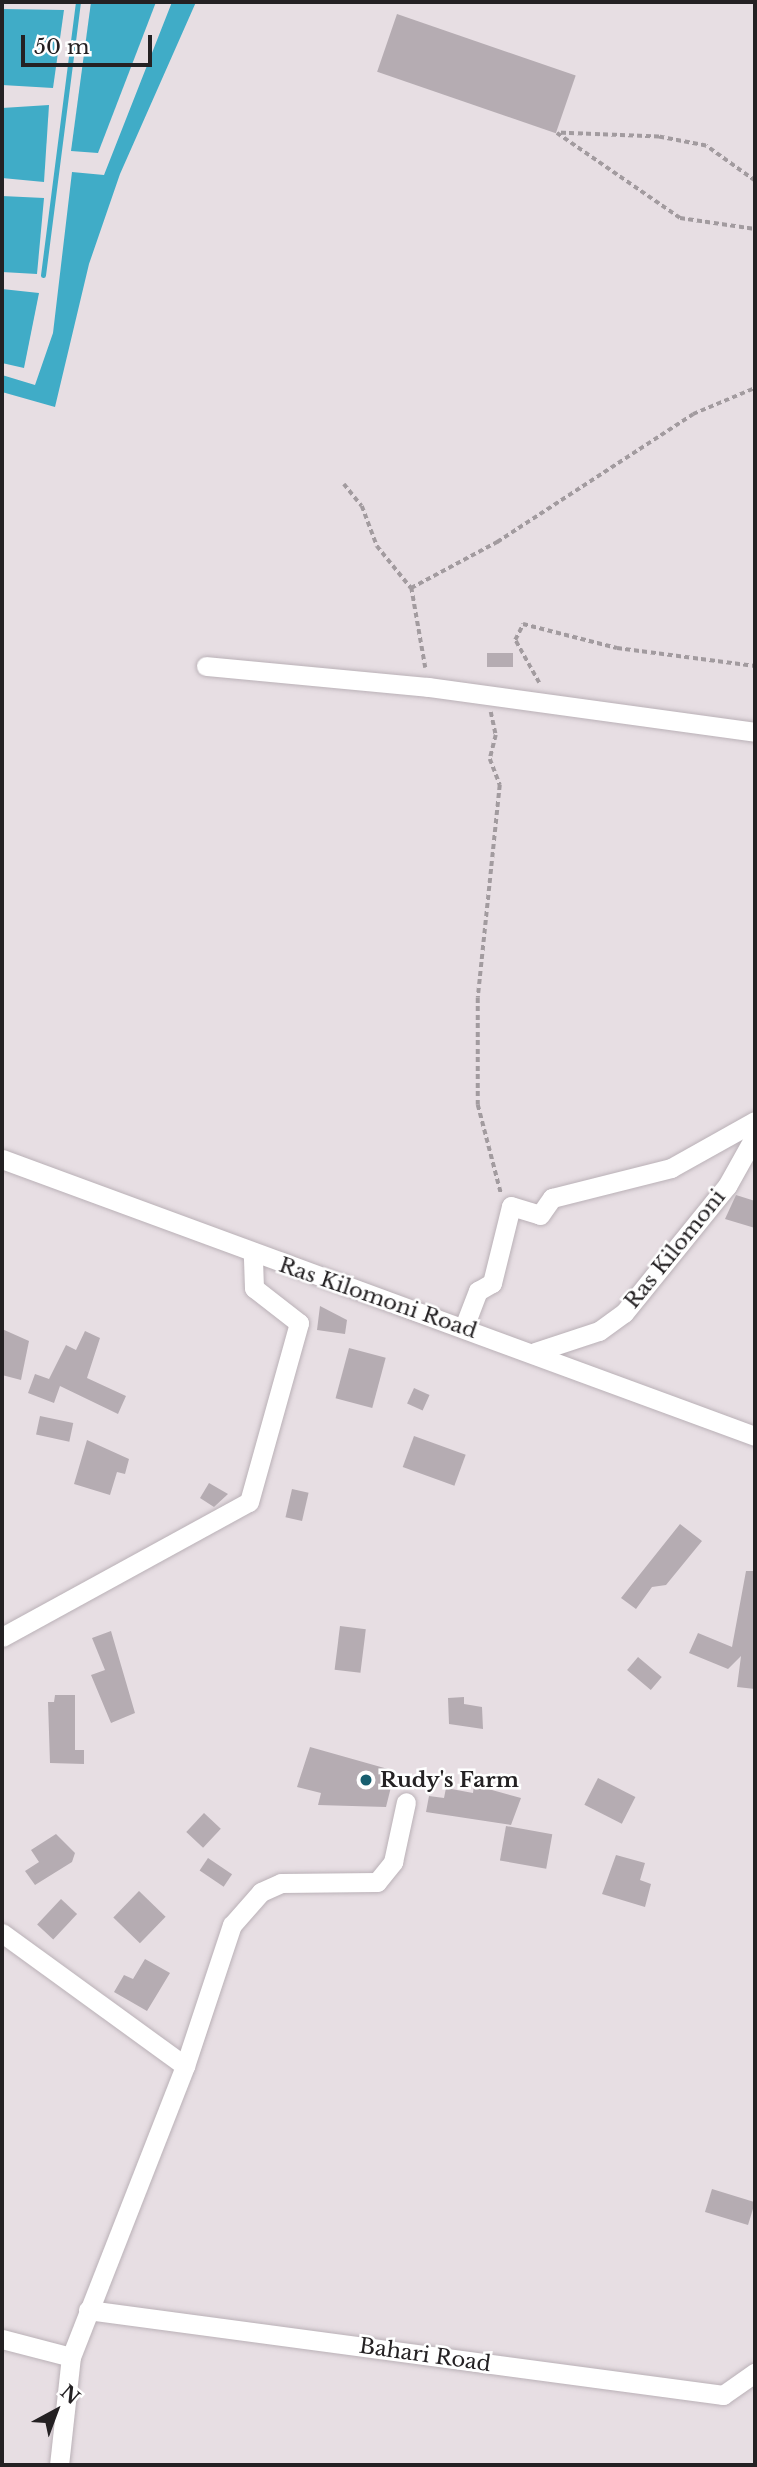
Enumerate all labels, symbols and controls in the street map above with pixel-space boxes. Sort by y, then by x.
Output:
scale bar [24,21,156,65]
text: 50 m [34,34,89,60]
street label: Ras Kilomoni [619,1184,731,1314]
street label: Ras Kilomoni Road [276,1252,480,1344]
place label: Rudy's Farm [380,1767,519,1793]
marker: Rudy's Farm [358,1772,374,1788]
street label: Bahari Road [357,2333,493,2377]
north arrow [21,2376,91,2446]
text: N [56,2380,84,2409]

